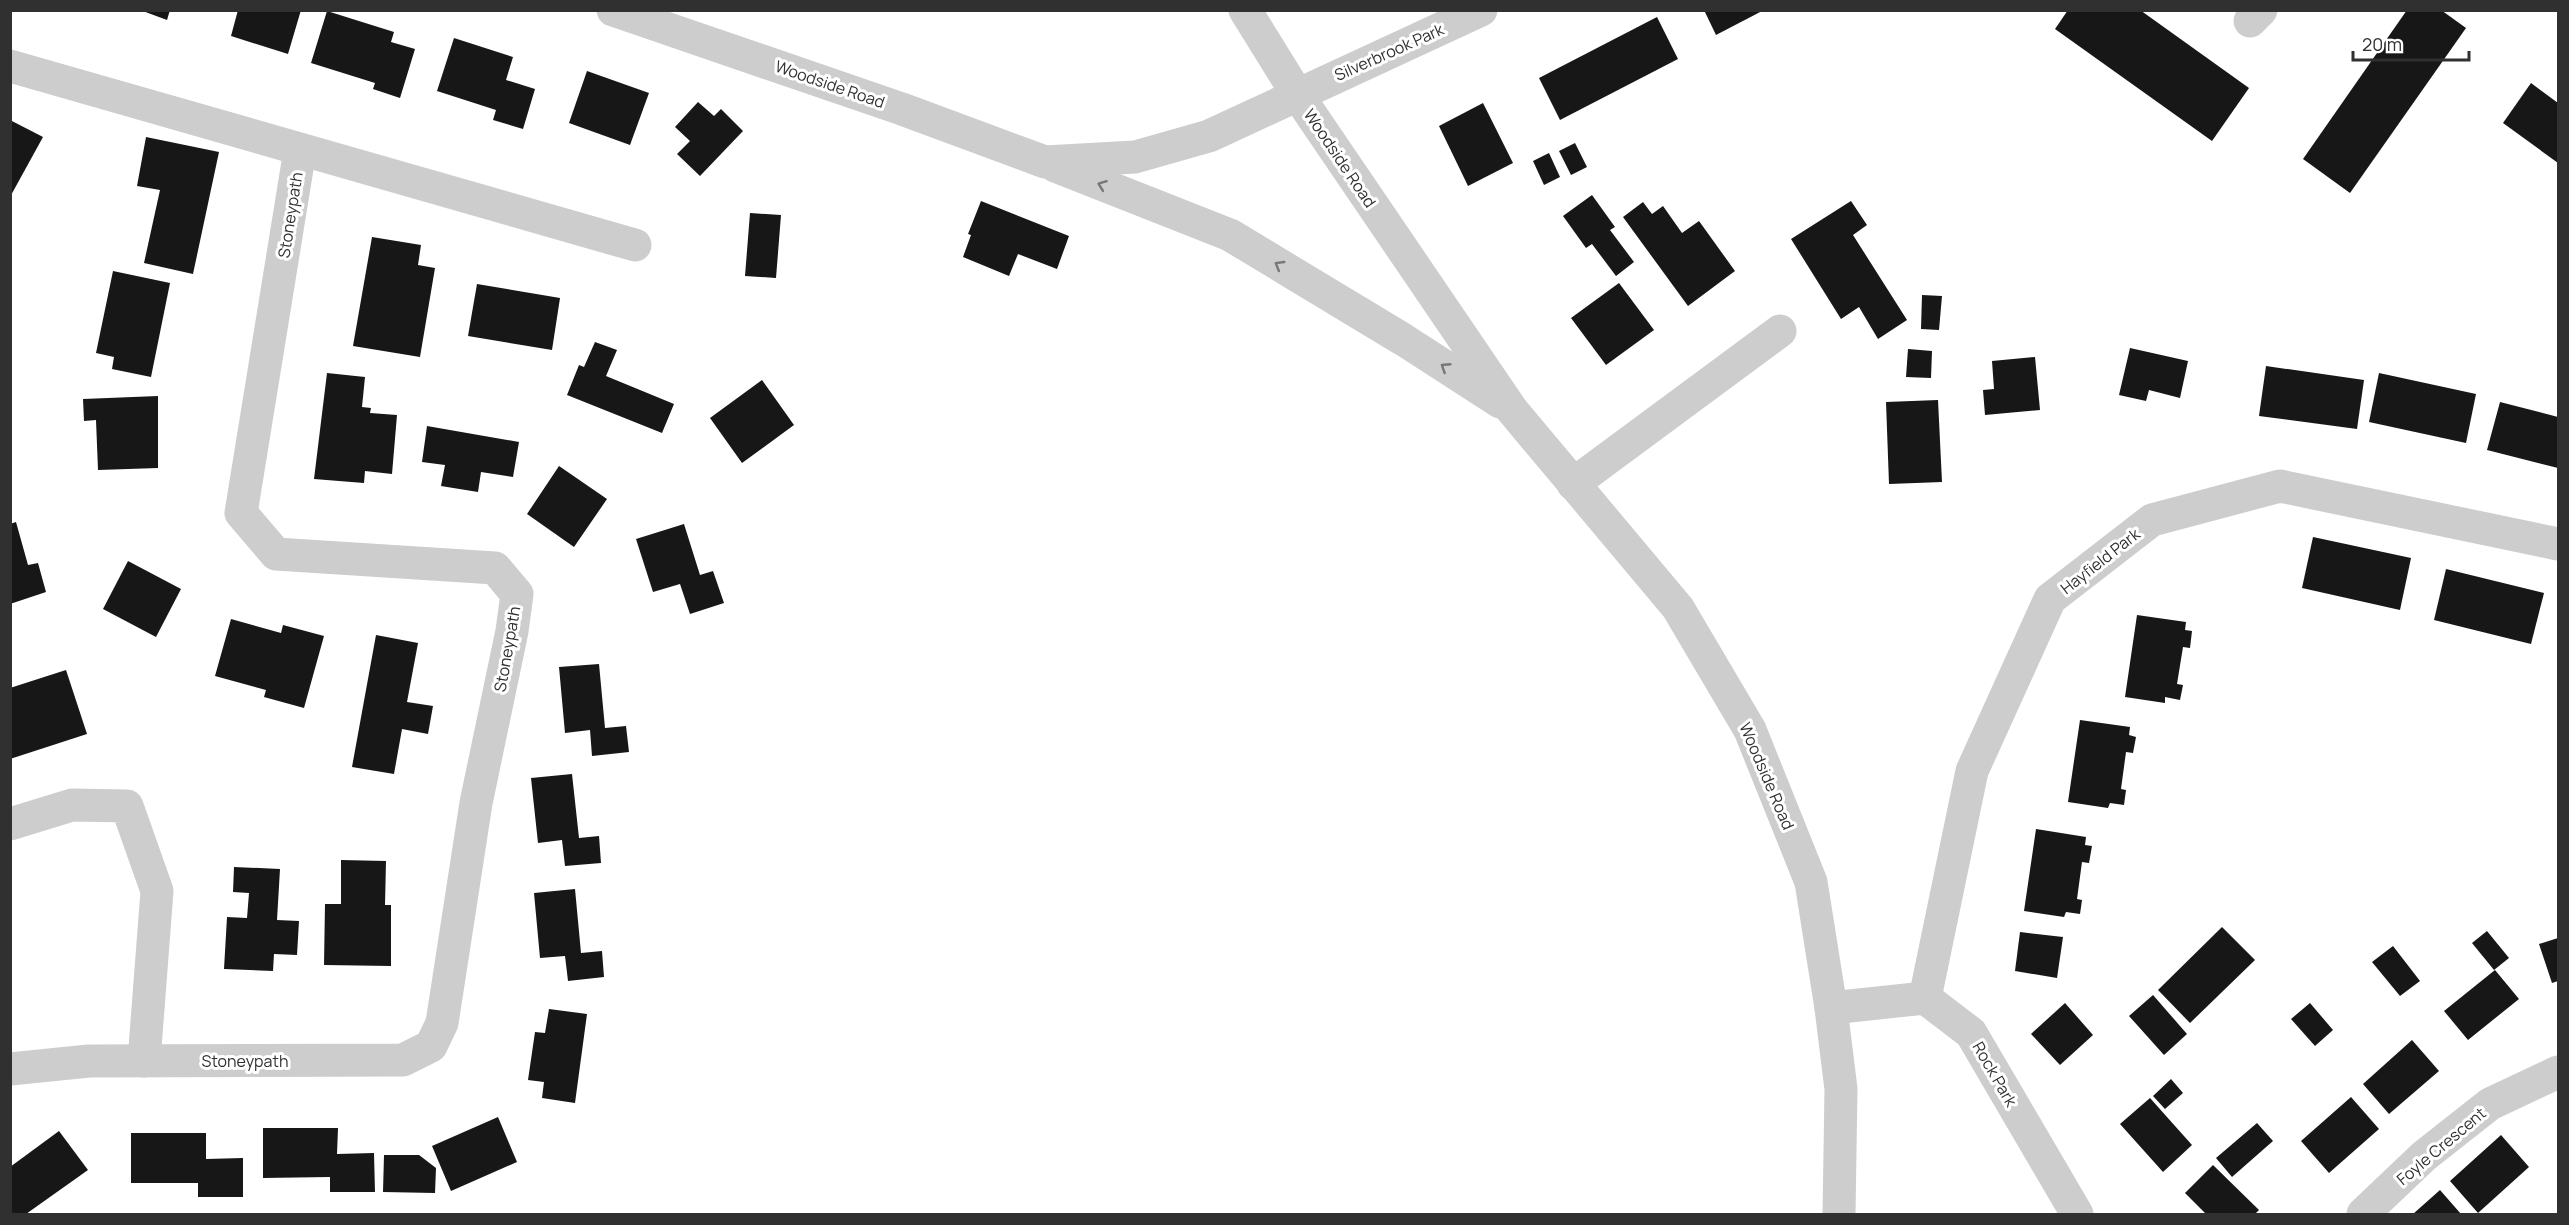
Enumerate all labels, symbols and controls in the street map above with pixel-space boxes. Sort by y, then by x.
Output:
street label: Silverbrook Park [1331,18,1448,86]
scale bar [2353,24,2468,62]
text: 20 m [2362,32,2402,56]
street label: Woodside Road [772,55,888,113]
street label: Woodside Road [1299,104,1381,212]
street label: Stoneypath [272,170,308,260]
one-way arrow [1097,180,1108,192]
one-way arrow [1275,260,1285,272]
one-way arrow [1441,362,1451,374]
street label: Hayfield Park [2056,522,2145,599]
street label: Stoneypath [489,604,525,694]
street label: Woodside Road [1735,719,1799,833]
street label: Rock Park [1968,1038,2023,1111]
street label: Stoneypath [202,1050,288,1072]
street label: Foyle Crescent [2392,1102,2490,1190]

